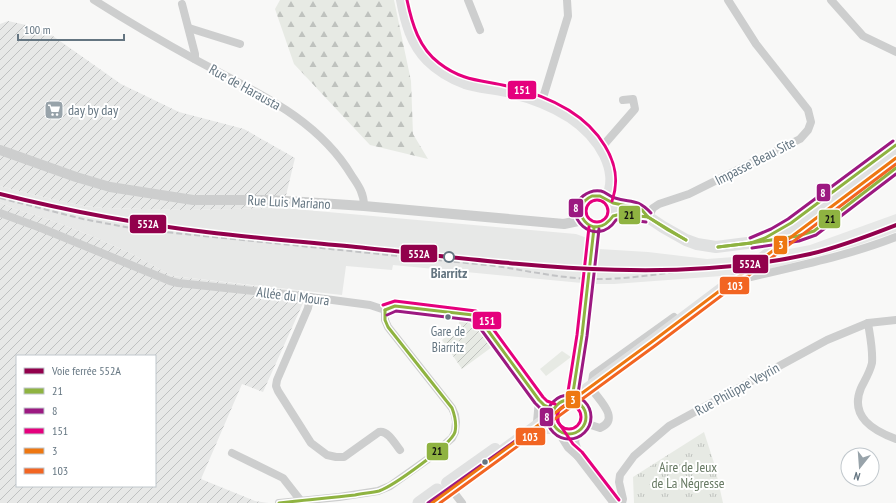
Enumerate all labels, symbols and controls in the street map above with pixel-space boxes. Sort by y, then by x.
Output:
scale bar [18,16,124,42]
text: 100 m [24,22,51,37]
street label: Rue de Harausta [206,60,284,114]
line badge: 151 [507,80,537,100]
text: 151 [514,83,530,97]
supermarket icon: day by day [43,99,65,121]
place label: day by day [68,101,119,119]
street label: Impasse Beau Site [712,133,798,189]
line badge: 8 [816,183,831,202]
text: 8 [820,186,826,200]
street label: Rue Luis Mariano [247,191,331,213]
line badge: 8 [568,198,584,218]
text: 8 [573,201,579,215]
line badge: 21 [618,205,641,225]
text: 21 [624,208,634,222]
line badge: 21 [818,209,841,229]
text: 21 [825,212,835,226]
line badge: 552A [129,214,167,234]
text: 552A [137,217,159,231]
line badge: 3 [773,235,788,255]
text: 3 [778,238,784,252]
line badge: 552A [400,244,438,263]
text: 552A [408,247,430,261]
marker: Biarritz [443,251,455,263]
line badge: 552A [732,254,769,274]
text: 552A [739,257,761,271]
place label: Biarritz [431,264,467,282]
line badge: 103 [719,276,750,295]
text: 103 [727,279,743,293]
street label: Allée du Moura [256,283,330,309]
line badge: 151 [472,311,502,330]
marker: Gare de Biarritz [443,312,453,322]
text: 151 [479,314,495,328]
place label: Gare de Biarritz [431,323,465,356]
legend [16,355,156,487]
street label: Rue Philippe Veyrin [692,358,782,420]
text: Voie ferrée 552A [51,363,121,378]
text: 21 [52,383,63,398]
line badge: 3 [565,390,581,409]
text: 3 [570,393,576,407]
text: 8 [52,403,57,418]
line badge: 8 [539,407,554,427]
text: 8 [544,410,550,424]
text: 151 [52,423,68,438]
line badge: 103 [515,427,546,446]
text: 103 [522,430,538,444]
line badge: 21 [426,442,449,461]
text: 3 [52,443,57,458]
text: 21 [432,444,442,458]
north arrow [840,447,880,487]
unlabelled marker [480,457,490,467]
park label: Aire de Jeux de La Négresse [651,458,725,492]
text: 103 [52,463,68,478]
text: N [852,469,862,484]

